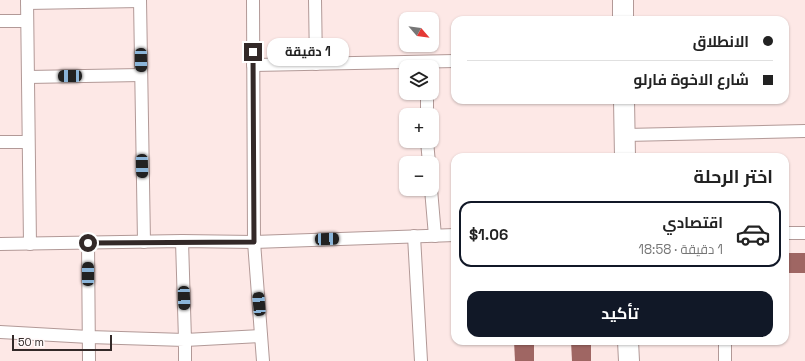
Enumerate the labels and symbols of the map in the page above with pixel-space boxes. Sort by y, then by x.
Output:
north arrow [399,12,439,52]
callout: 1 دقيقة [267,38,349,66]
route end [244,43,262,61]
car [135,48,147,72]
car [58,70,82,82]
car [136,154,148,178]
car [315,233,339,245]
route start [79,234,97,252]
car [82,262,94,286]
car [178,286,190,310]
car [252,292,266,316]
scale bar [12,333,112,352]

